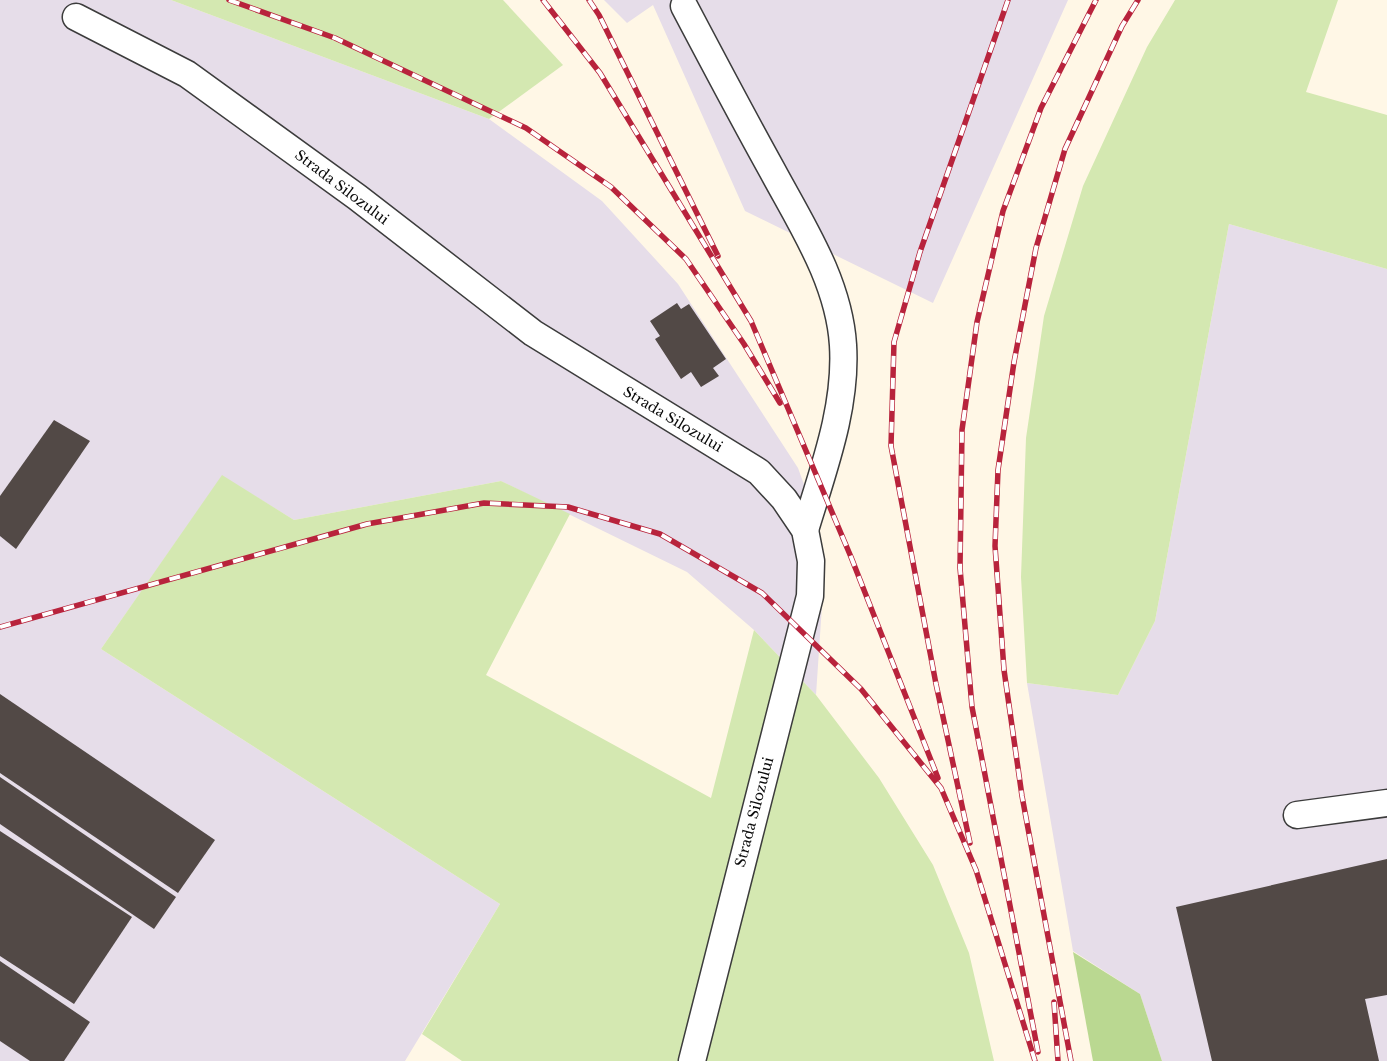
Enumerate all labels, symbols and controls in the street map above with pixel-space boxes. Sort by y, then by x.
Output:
street label: Strada Silozului [291,146,393,228]
street label: Strada Silozului [620,382,726,456]
street label: Strada Silozului [731,755,777,869]

